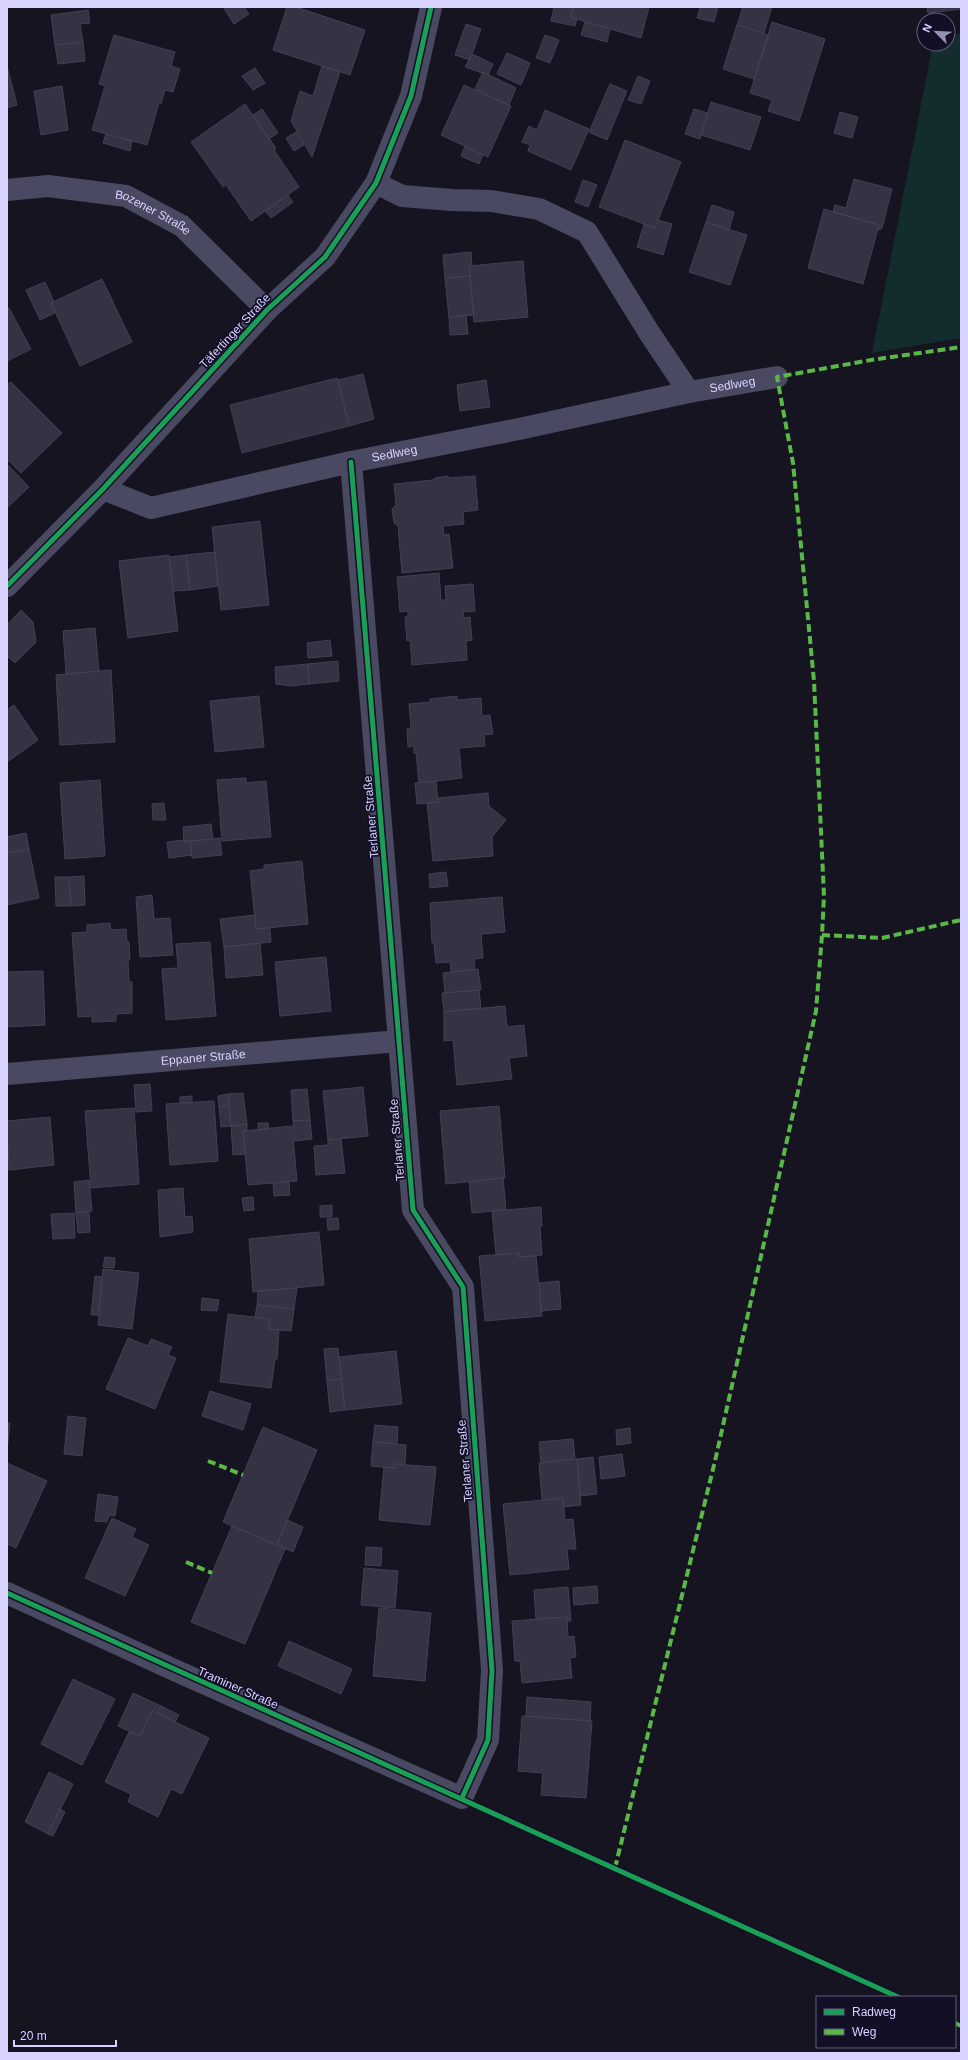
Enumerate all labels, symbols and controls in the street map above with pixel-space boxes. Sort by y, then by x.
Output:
north arrow [916,12,956,52]
text: N [920,22,934,34]
street label: Bozener Straße [114,188,194,238]
street label: Täfertinger Straße [197,290,274,371]
street label: Sedlweg [708,374,756,395]
street label: Sedlweg [370,442,418,465]
street label: Terlaner Straße [360,775,382,859]
street label: Eppaner Straße [160,1047,246,1068]
street label: Terlaner Straße [386,1098,408,1182]
street label: Terlaner Straße [454,1419,476,1503]
street label: Traminer Straße [195,1664,281,1712]
legend [816,1996,956,2048]
text: Radweg [852,2005,896,2019]
scale bar [14,2022,116,2048]
text: Weg [852,2025,876,2039]
text: 20 m [20,2029,47,2043]

